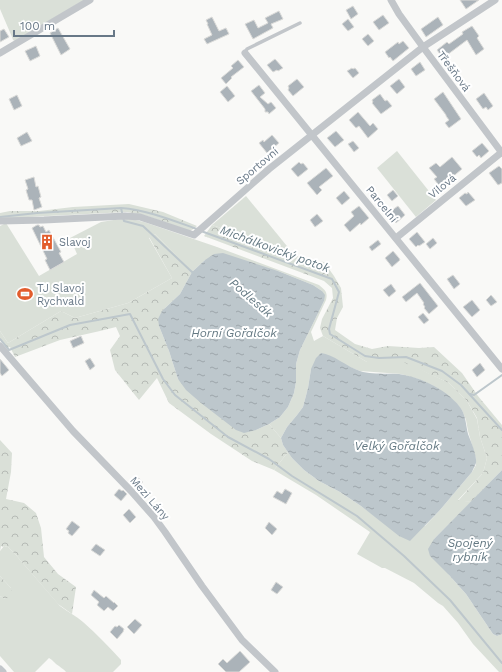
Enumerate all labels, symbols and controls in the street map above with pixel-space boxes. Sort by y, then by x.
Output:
scale bar [14,12,114,38]
text: 100 m [20,19,55,33]
street label: Třešňová [434,48,473,94]
street label: Sportovní [233,145,281,188]
street label: Vilová [426,171,459,201]
street label: Parcelní [363,184,400,225]
water label: Michálkovický potok [218,223,332,275]
building icon: Slavoj [38,233,56,251]
place label: Slavoj [59,236,91,249]
water label: Podlesák [227,276,276,321]
place label: TJ Slavoj Rychvald [37,282,85,308]
sports icon: TJ Slavoj Rychvald [16,285,34,303]
water label: Horní Gořalčok [191,326,277,340]
water label: Velký Gořalčok [355,439,440,453]
street label: Mezi Lány [127,474,172,523]
water label: Spojený rybník [447,536,494,564]

